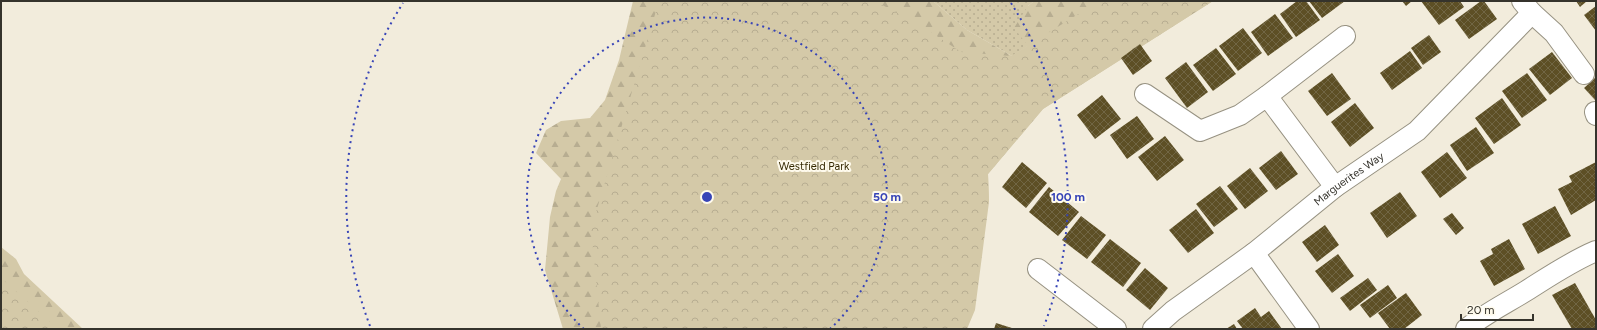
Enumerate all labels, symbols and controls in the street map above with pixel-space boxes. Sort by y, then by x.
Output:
street label: Marguerites Way [1311,149,1386,208]
park label: Westfield Park [779,160,850,173]
centre of rings [700,190,714,204]
text: 50 m [873,190,901,204]
text: 100 m [1051,190,1085,204]
scale bar [1461,296,1533,322]
text: 20 m [1467,303,1495,317]

